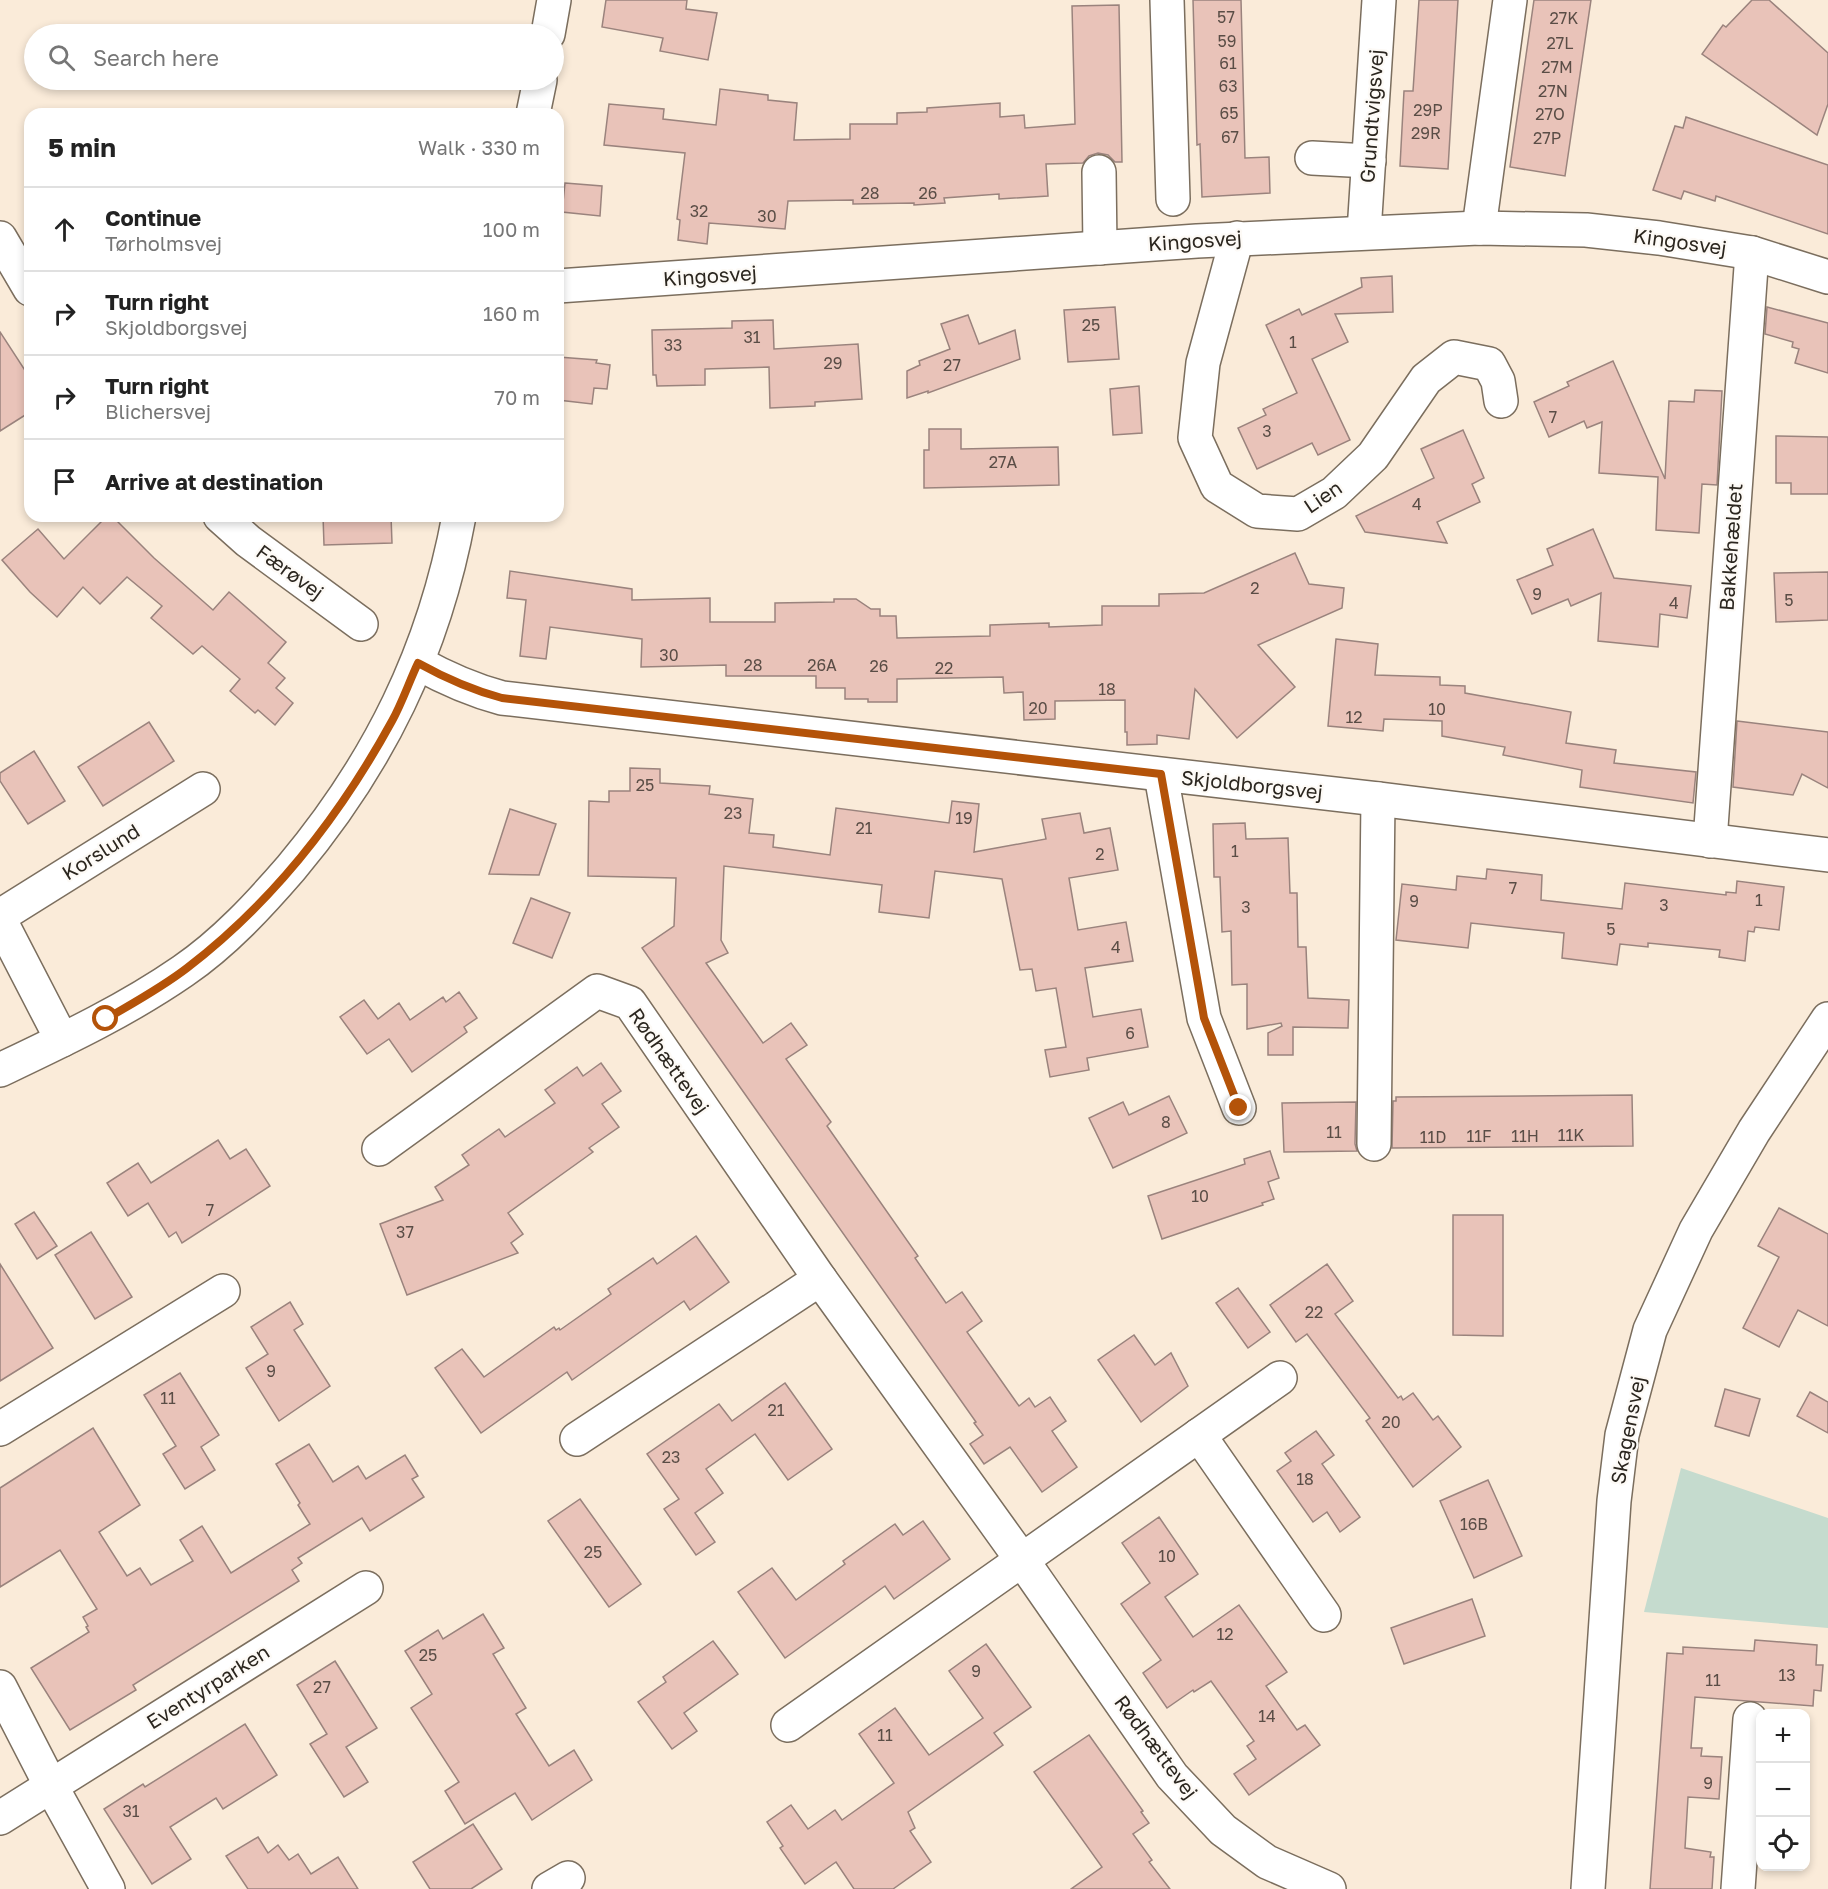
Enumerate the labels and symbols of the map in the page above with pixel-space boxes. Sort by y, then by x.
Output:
house number: 57 [1217,7,1235,27]
house number: 27K [1550,8,1578,28]
house number: 59 [1218,31,1236,51]
house number: 27L [1547,33,1573,53]
street label: Grundtvigsvej [1354,48,1388,184]
house number: 61 [1219,53,1237,73]
house number: 27M [1541,57,1573,77]
house number: 63 [1218,76,1238,96]
house number: 27N [1538,81,1568,101]
house number: 29P [1413,100,1443,120]
house number: 65 [1220,103,1238,123]
house number: 27O [1535,104,1565,124]
house number: 29R [1411,123,1441,143]
house number: 67 [1221,127,1239,147]
house number: 27P [1533,128,1561,148]
house number: 28 [860,183,880,203]
house number: 26 [919,183,937,203]
house number: 32 [690,201,708,221]
house number: 30 [757,206,777,226]
street label: Kingosvej [1632,223,1728,259]
street label: Kingosvej [1147,225,1243,255]
street label: Kingosvej [662,260,758,290]
house number: 25 [1082,315,1100,335]
house number: 31 [743,327,761,347]
house number: 1 [1289,332,1297,352]
house number: 33 [664,335,682,355]
house number: 29 [824,353,842,373]
house number: 27 [943,355,961,375]
house number: 7 [1549,407,1557,427]
house number: 3 [1262,421,1272,441]
house number: 27A [989,452,1018,472]
street label: Lien [1299,475,1346,517]
street label: Bakkehældet [1714,482,1746,611]
house number: 4 [1412,494,1422,514]
street label: Færøvej [252,539,329,604]
house number: 2 [1250,578,1260,598]
house number: 9 [1532,584,1542,604]
house number: 5 [1784,590,1794,610]
house number: 4 [1669,593,1679,613]
house number: 30 [659,645,679,665]
house number: 28 [743,655,763,675]
house number: 26A [807,655,837,675]
house number: 26 [870,656,888,676]
house number: 22 [935,658,953,678]
house number: 18 [1098,679,1116,699]
house number: 20 [1028,698,1048,718]
house number: 10 [1428,699,1446,719]
house number: 12 [1345,707,1363,727]
street label: Skjoldborgsvej [1180,765,1324,803]
house number: 25 [636,775,654,795]
house number: 23 [724,803,742,823]
house number: 19 [955,808,973,828]
street label: Korslund [57,818,144,884]
house number: 21 [855,818,873,838]
house number: 1 [1231,841,1239,861]
house number: 2 [1095,844,1105,864]
house number: 7 [1509,878,1517,898]
house number: 1 [1755,890,1763,910]
house number: 9 [1409,891,1419,911]
house number: 3 [1659,895,1669,915]
house number: 3 [1241,897,1251,917]
house number: 5 [1606,919,1616,939]
house number: 4 [1111,937,1121,957]
street label: Rødhættevej [625,1003,715,1118]
route start [92,1005,118,1031]
house number: 6 [1125,1023,1135,1043]
route end [1225,1094,1251,1120]
house number: 8 [1161,1112,1171,1132]
house number: 11 [1326,1122,1342,1142]
house number: 11K [1558,1125,1584,1145]
house number: 11F [1466,1126,1492,1146]
house number: 11H [1511,1126,1539,1146]
house number: 11D [1420,1127,1446,1147]
house number: 10 [1191,1186,1209,1206]
house number: 7 [206,1200,214,1220]
house number: 37 [396,1222,414,1242]
house number: 22 [1305,1302,1323,1322]
house number: 9 [266,1361,276,1381]
street label: Skagensvej [1605,1374,1649,1486]
house number: 11 [160,1388,176,1408]
house number: 21 [767,1400,785,1420]
house number: 20 [1381,1412,1401,1432]
house number: 23 [662,1447,680,1467]
house number: 18 [1296,1469,1314,1489]
house number: 16B [1460,1514,1488,1534]
house number: 25 [584,1542,602,1562]
house number: 10 [1158,1546,1176,1566]
house number: 12 [1216,1624,1234,1644]
street label: Eventyrparken [142,1639,273,1733]
house number: 25 [419,1645,437,1665]
house number: 9 [971,1661,981,1681]
house number: 13 [1778,1665,1796,1685]
house number: 11 [1705,1670,1721,1690]
house number: 27 [313,1677,331,1697]
street label: Rødhættevej [1110,1690,1204,1803]
house number: 14 [1258,1706,1276,1726]
house number: 11 [877,1725,893,1745]
house number: 9 [1703,1773,1713,1793]
house number: 31 [122,1801,140,1821]

